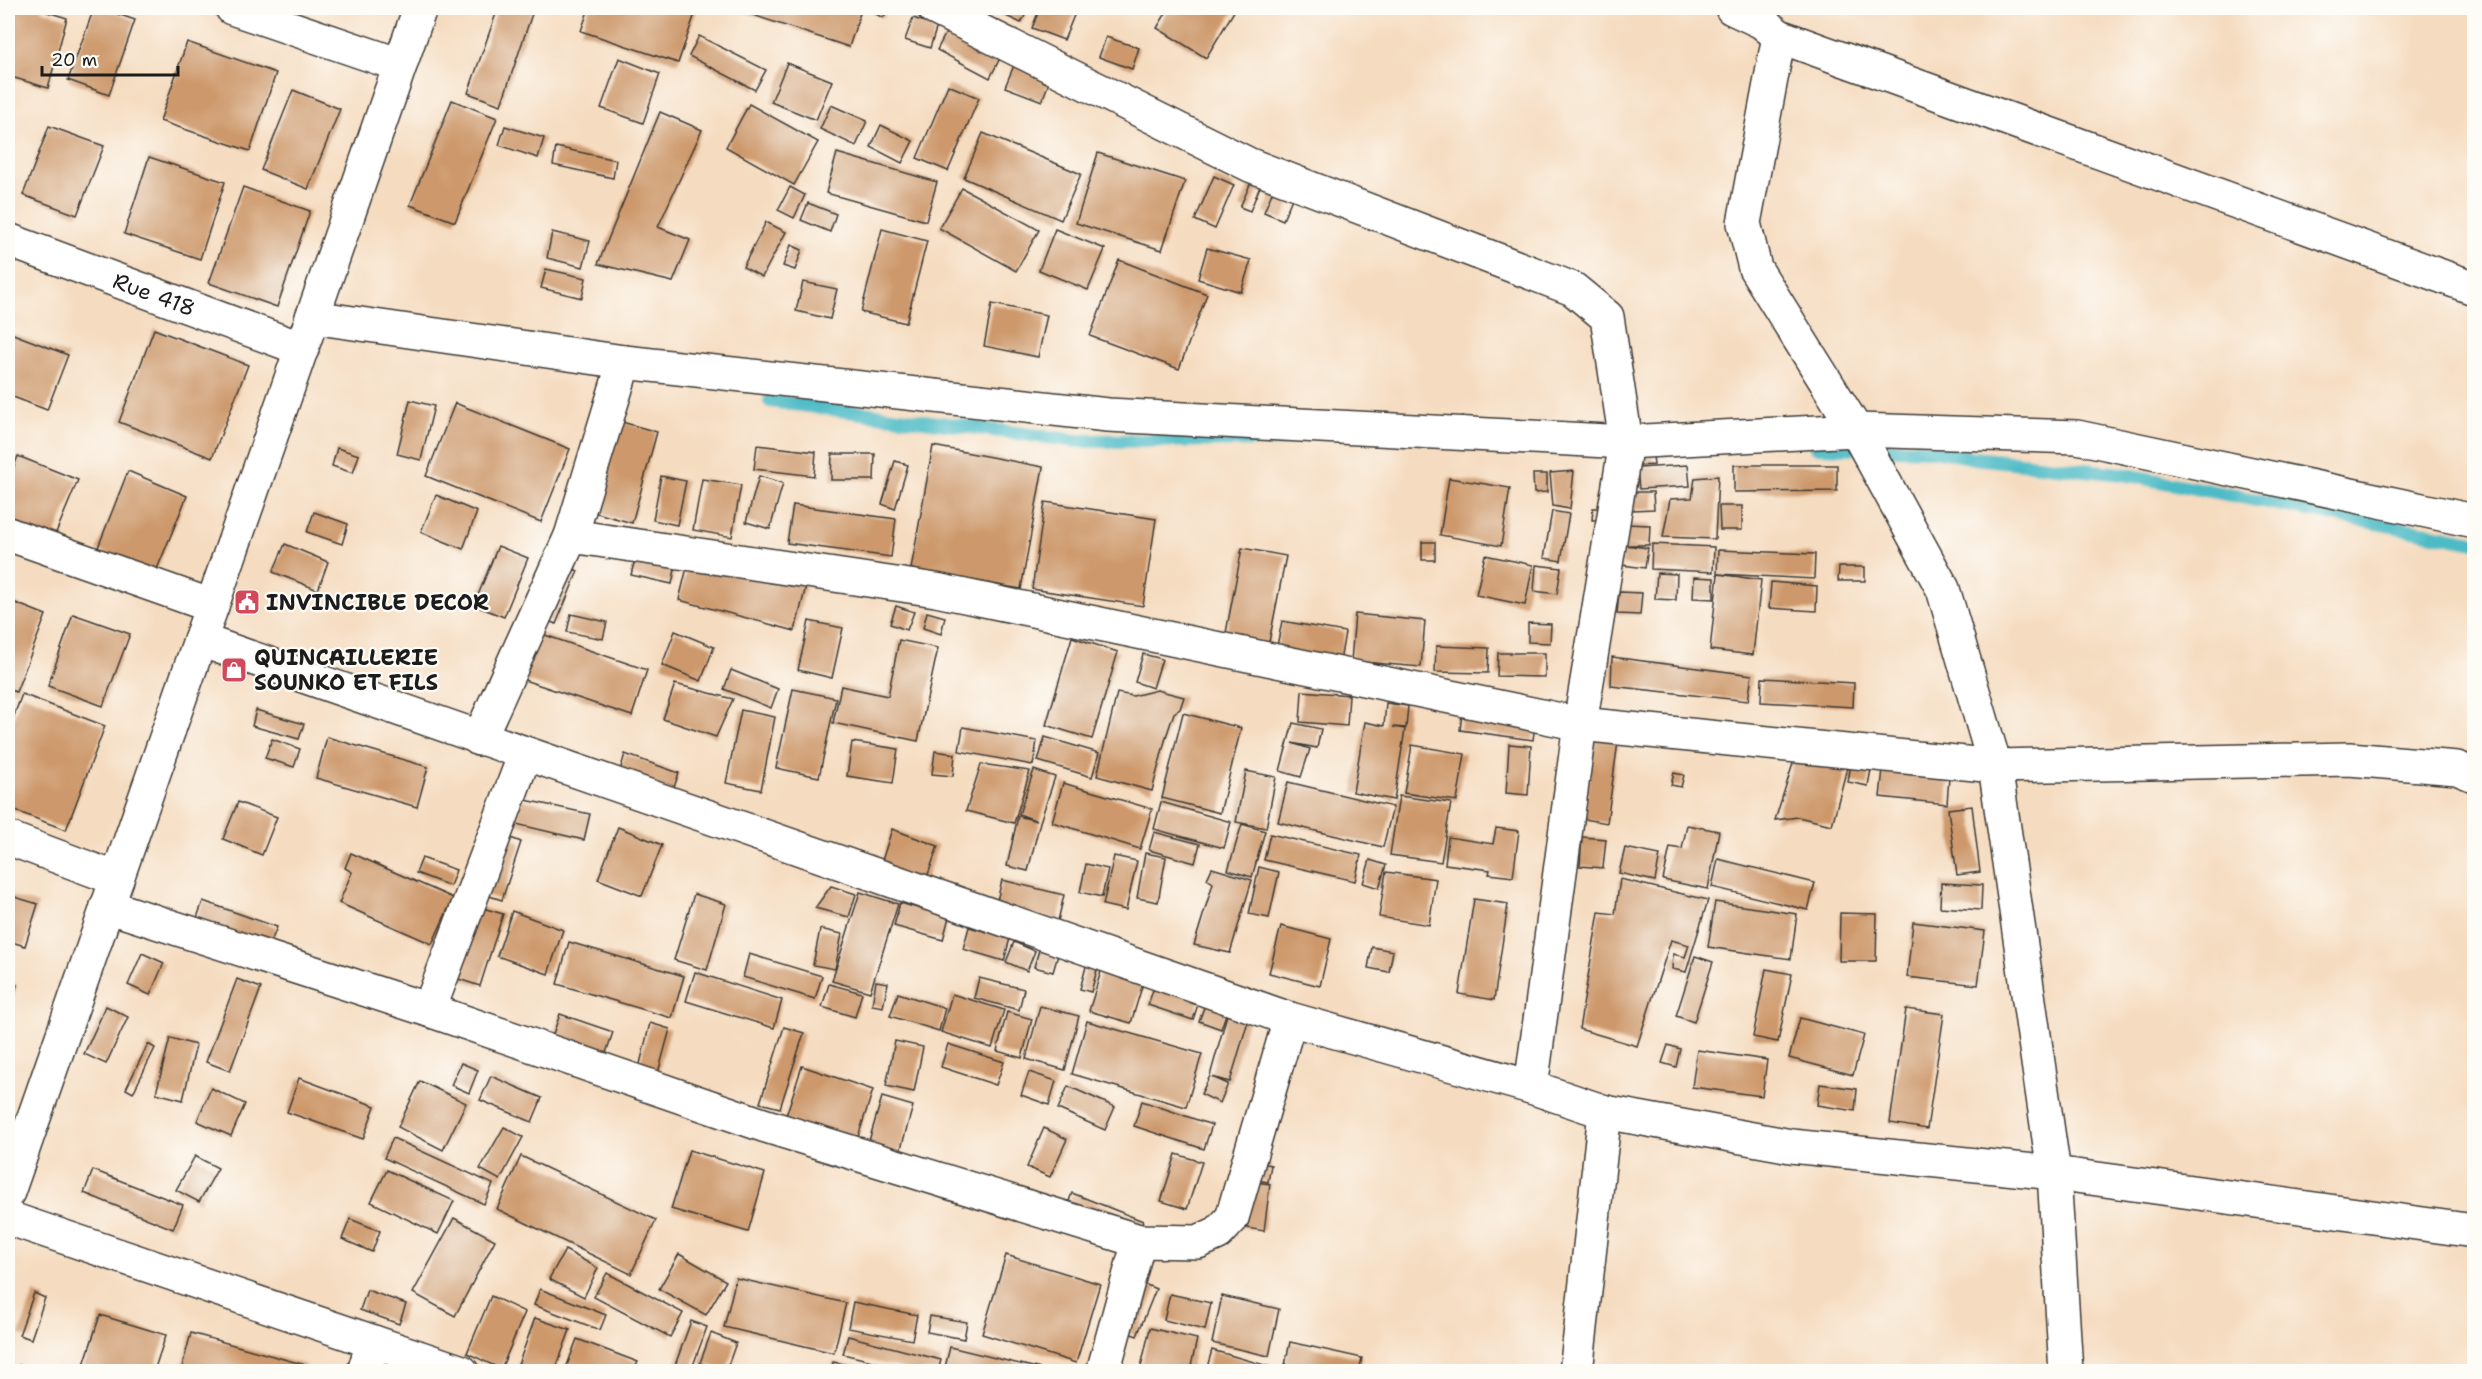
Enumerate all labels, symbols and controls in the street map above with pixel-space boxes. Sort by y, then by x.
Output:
scale bar [42,39,178,77]
text: 20 m [51,48,97,72]
street label: Rue 418 [109,266,199,323]
public building icon: INVINCIBLE DECOR [232,587,262,617]
place label: INVINCIBLE DECOR [266,588,489,617]
place label: QUINCAILLERIE SOUNKO ET FILS [254,643,438,697]
shop icon: QUINCAILLERIE SOUNKO ET FILS [219,655,249,685]

